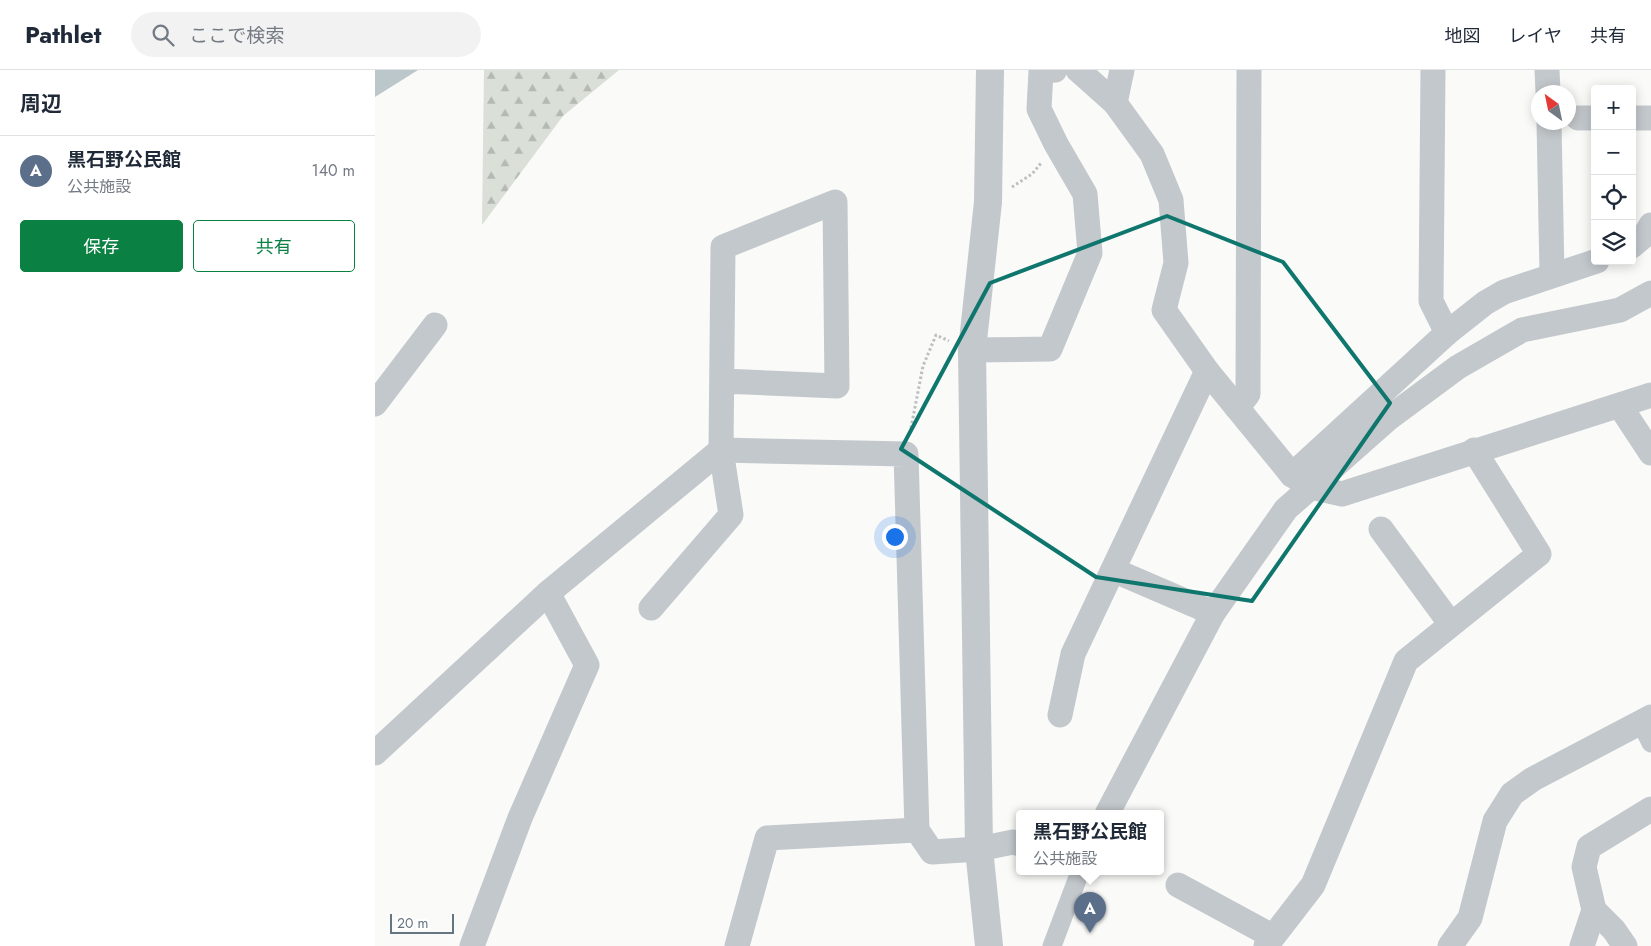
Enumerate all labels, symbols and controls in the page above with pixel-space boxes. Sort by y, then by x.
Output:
search box [131,12,481,57]
text: Pathlet [25,17,101,52]
icon: search [149,21,177,49]
text: ここで検索 [189,22,284,49]
text: 地図 [1445,23,1481,49]
text: レイヤ [1509,23,1562,49]
text: 共有 [1590,23,1626,49]
north arrow [1531,85,1576,130]
map controls [1591,85,1636,265]
button: + [1591,85,1636,130]
text: 周辺 [20,89,62,119]
button: − [1591,130,1636,175]
text: 黒石野公民館 [67,146,181,173]
text: A [30,159,42,182]
text: 140 m [312,159,355,182]
text: 公共施設 [67,175,131,198]
button: locate [1591,175,1636,220]
button: 保存 [20,220,183,272]
button: 共有 [193,220,355,272]
button: layers [1591,220,1636,265]
your location [882,524,908,550]
popup [1016,810,1164,875]
text: 黒石野公民館 [1033,818,1147,845]
text: 公共施設 [1033,847,1097,870]
pin: A [1074,892,1106,933]
scale bar [390,911,454,934]
text: 20 m [397,913,429,933]

